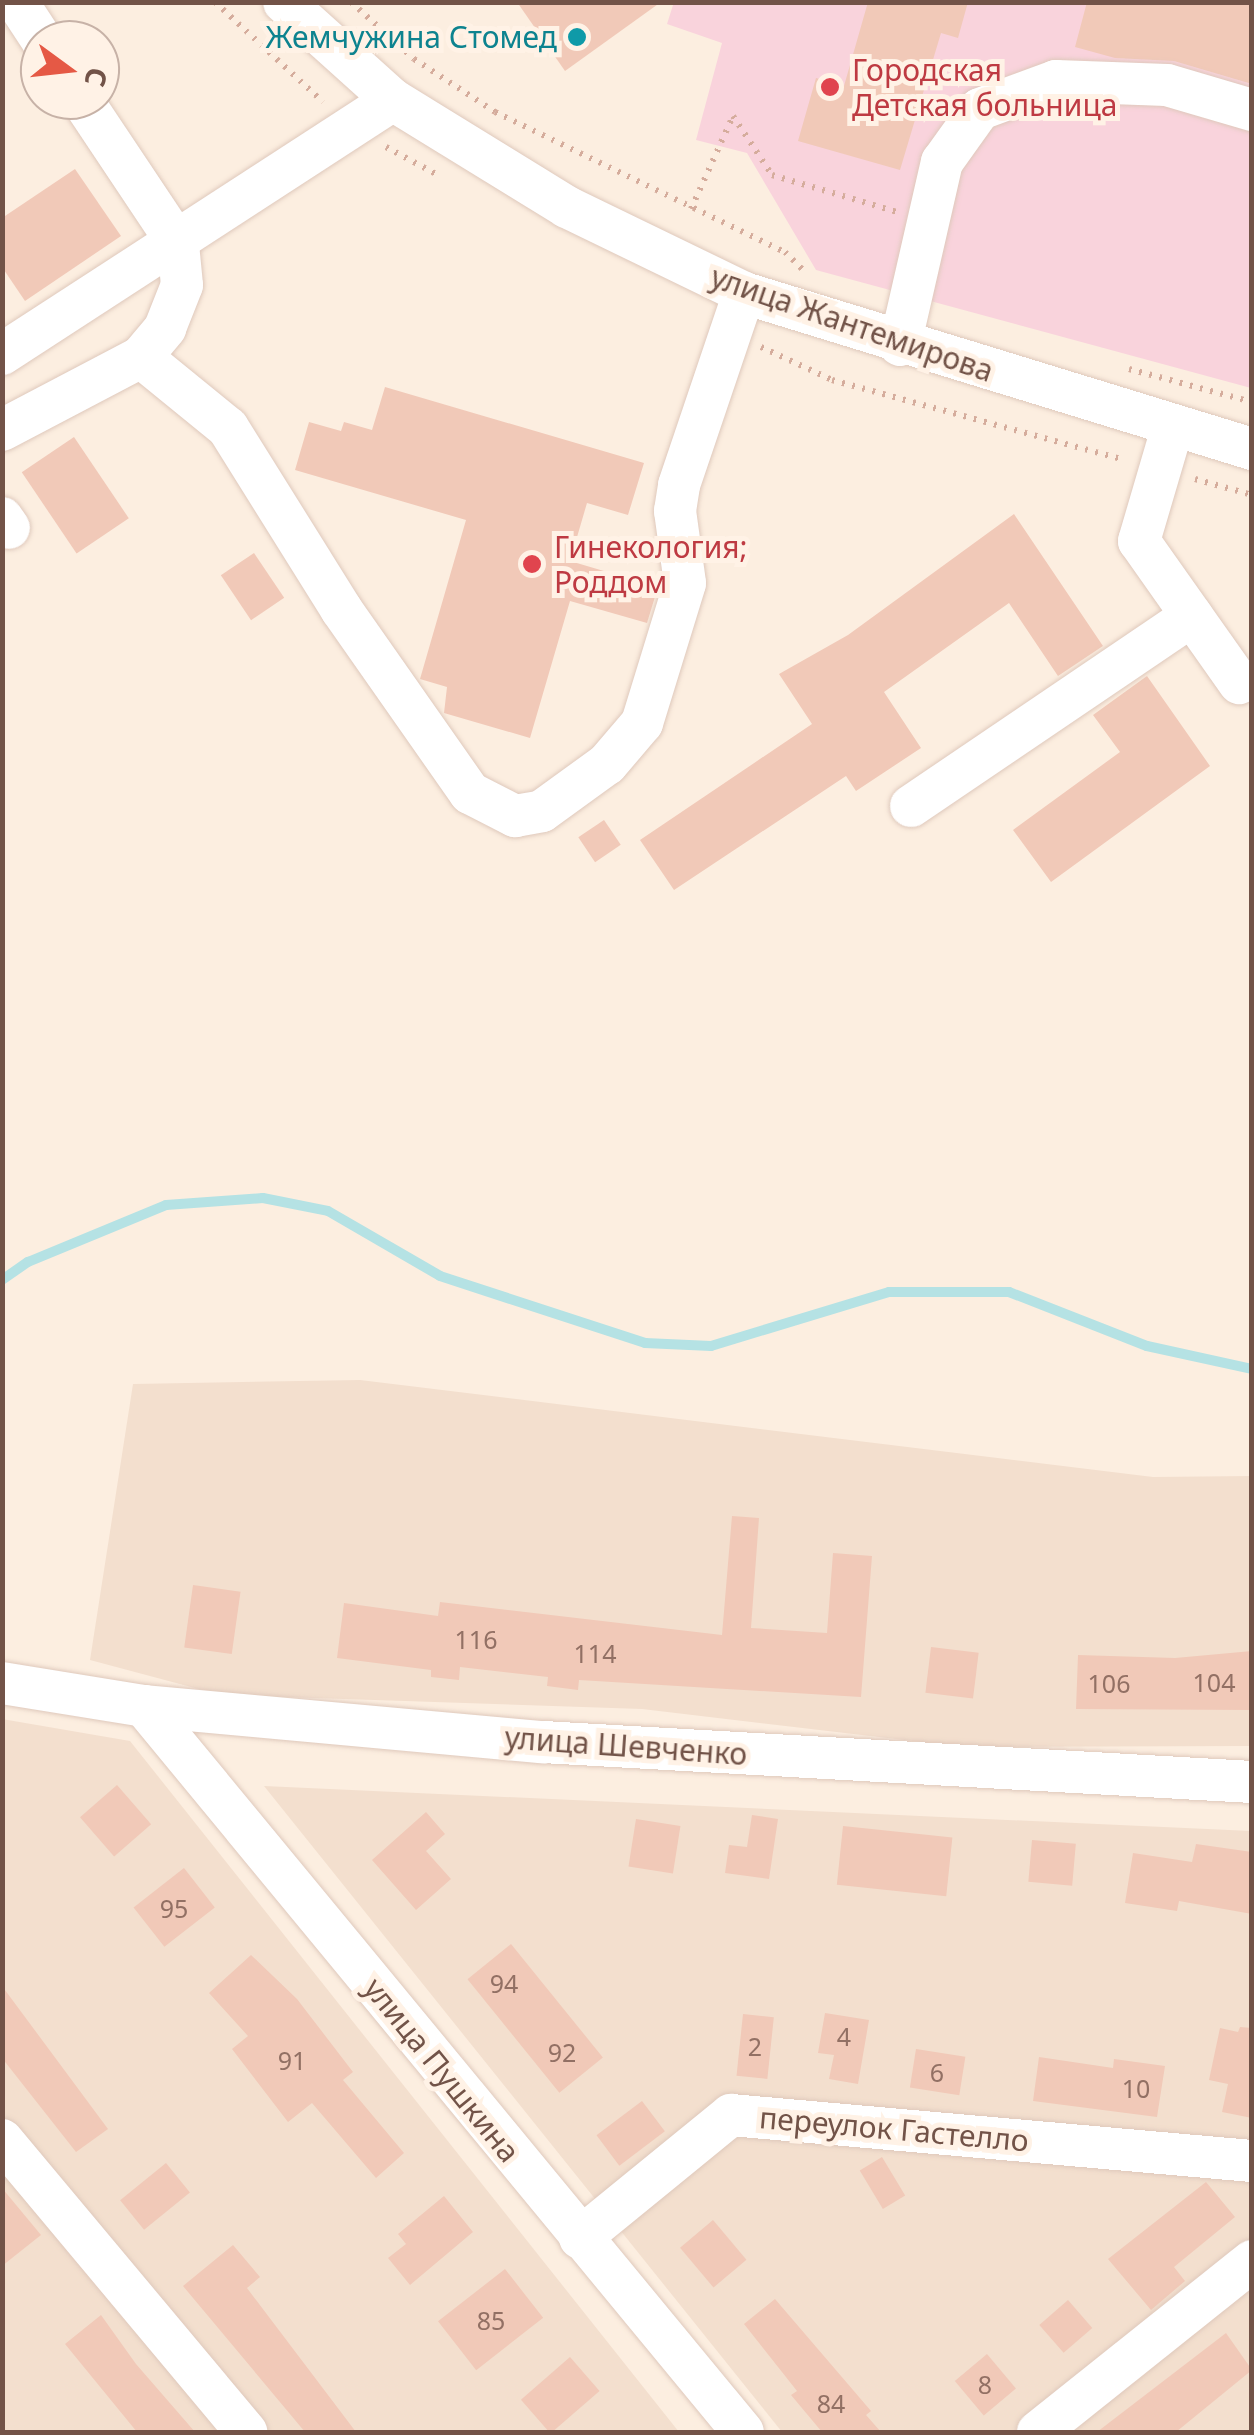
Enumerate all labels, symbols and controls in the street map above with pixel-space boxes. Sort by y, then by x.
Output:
place label: Жемчужина Стомед [265,19,557,55]
north arrow [20,20,120,120]
marker: Жемчужина Стомед [566,26,588,48]
place label: Городская Детская больница [852,52,1117,122]
text: С [76,64,118,91]
marker: Городская Детская больница [817,74,843,100]
street label: улица Жантемирова [706,259,998,389]
place label: Гинекология; Роддом [554,529,748,600]
marker: Гинекология; Роддом [519,551,545,577]
house number: 116 [455,1624,497,1654]
house number: 114 [574,1638,616,1668]
house number: 104 [1193,1667,1235,1697]
house number: 106 [1088,1668,1130,1698]
street label: улица Шевченко [503,1720,749,1772]
house number: 95 [160,1893,188,1923]
house number: 94 [490,1968,518,1998]
street label: улица Пушкина [357,1971,527,2169]
house number: 4 [837,2021,851,2051]
house number: 2 [748,2031,762,2061]
house number: 92 [548,2037,576,2067]
house number: 91 [278,2045,306,2075]
house number: 6 [930,2057,944,2087]
house number: 10 [1122,2073,1150,2103]
street label: переулок Гастелло [758,2099,1030,2159]
house number: 85 [477,2305,505,2335]
house number: 8 [978,2369,992,2399]
house number: 84 [817,2388,845,2418]

